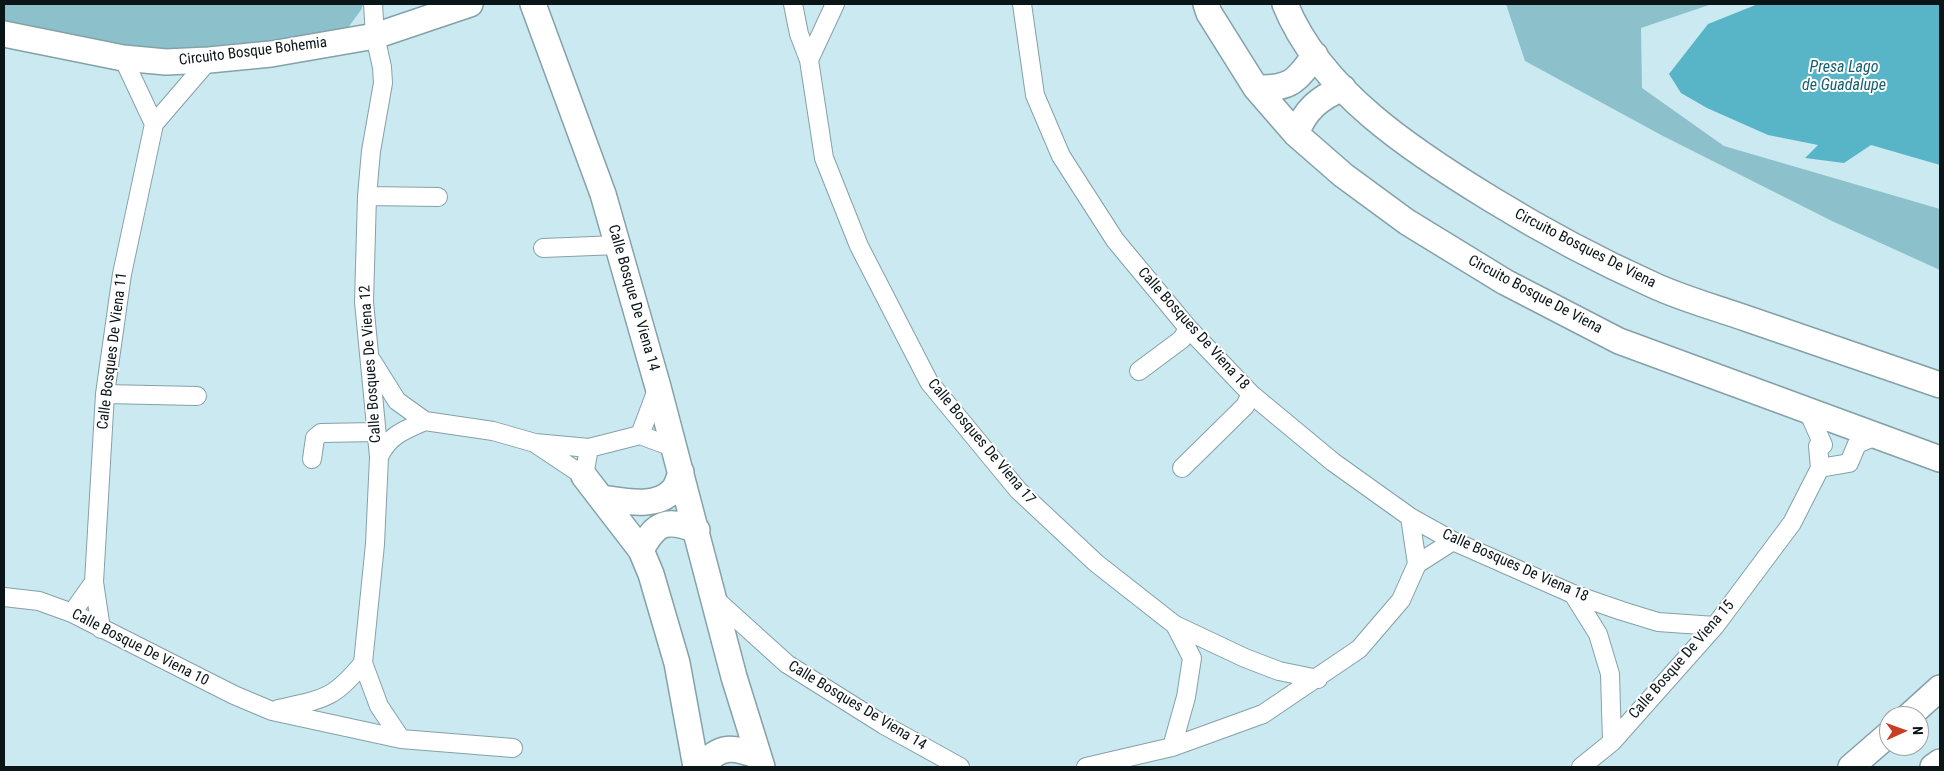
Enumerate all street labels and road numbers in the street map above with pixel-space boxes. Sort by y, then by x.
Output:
street label: Circuito Bosque Bohemia [178,34,328,70]
street label: Circuito Bosques De Viena [1511,206,1659,292]
street label: Calle Bosque De Viena 14 [603,223,663,373]
street label: Circuito Bosque De Viena [1465,252,1605,338]
street label: Calle Bosques De Viena 18 [1133,264,1253,394]
street label: Calle Bosques De Viena 11 [94,271,132,431]
street label: Calle Bosques De Viena 12 [357,284,385,444]
street label: Calle Bosques De Viena 17 [923,376,1039,508]
street label: Calle Bosques De Viena 18 [1439,526,1591,606]
street label: Calle Bosque De Viena 15 [1626,597,1738,723]
street label: Calle Bosque De Viena 10 [68,606,212,690]
street label: Calle Bosques De Viena 14 [785,658,929,754]

